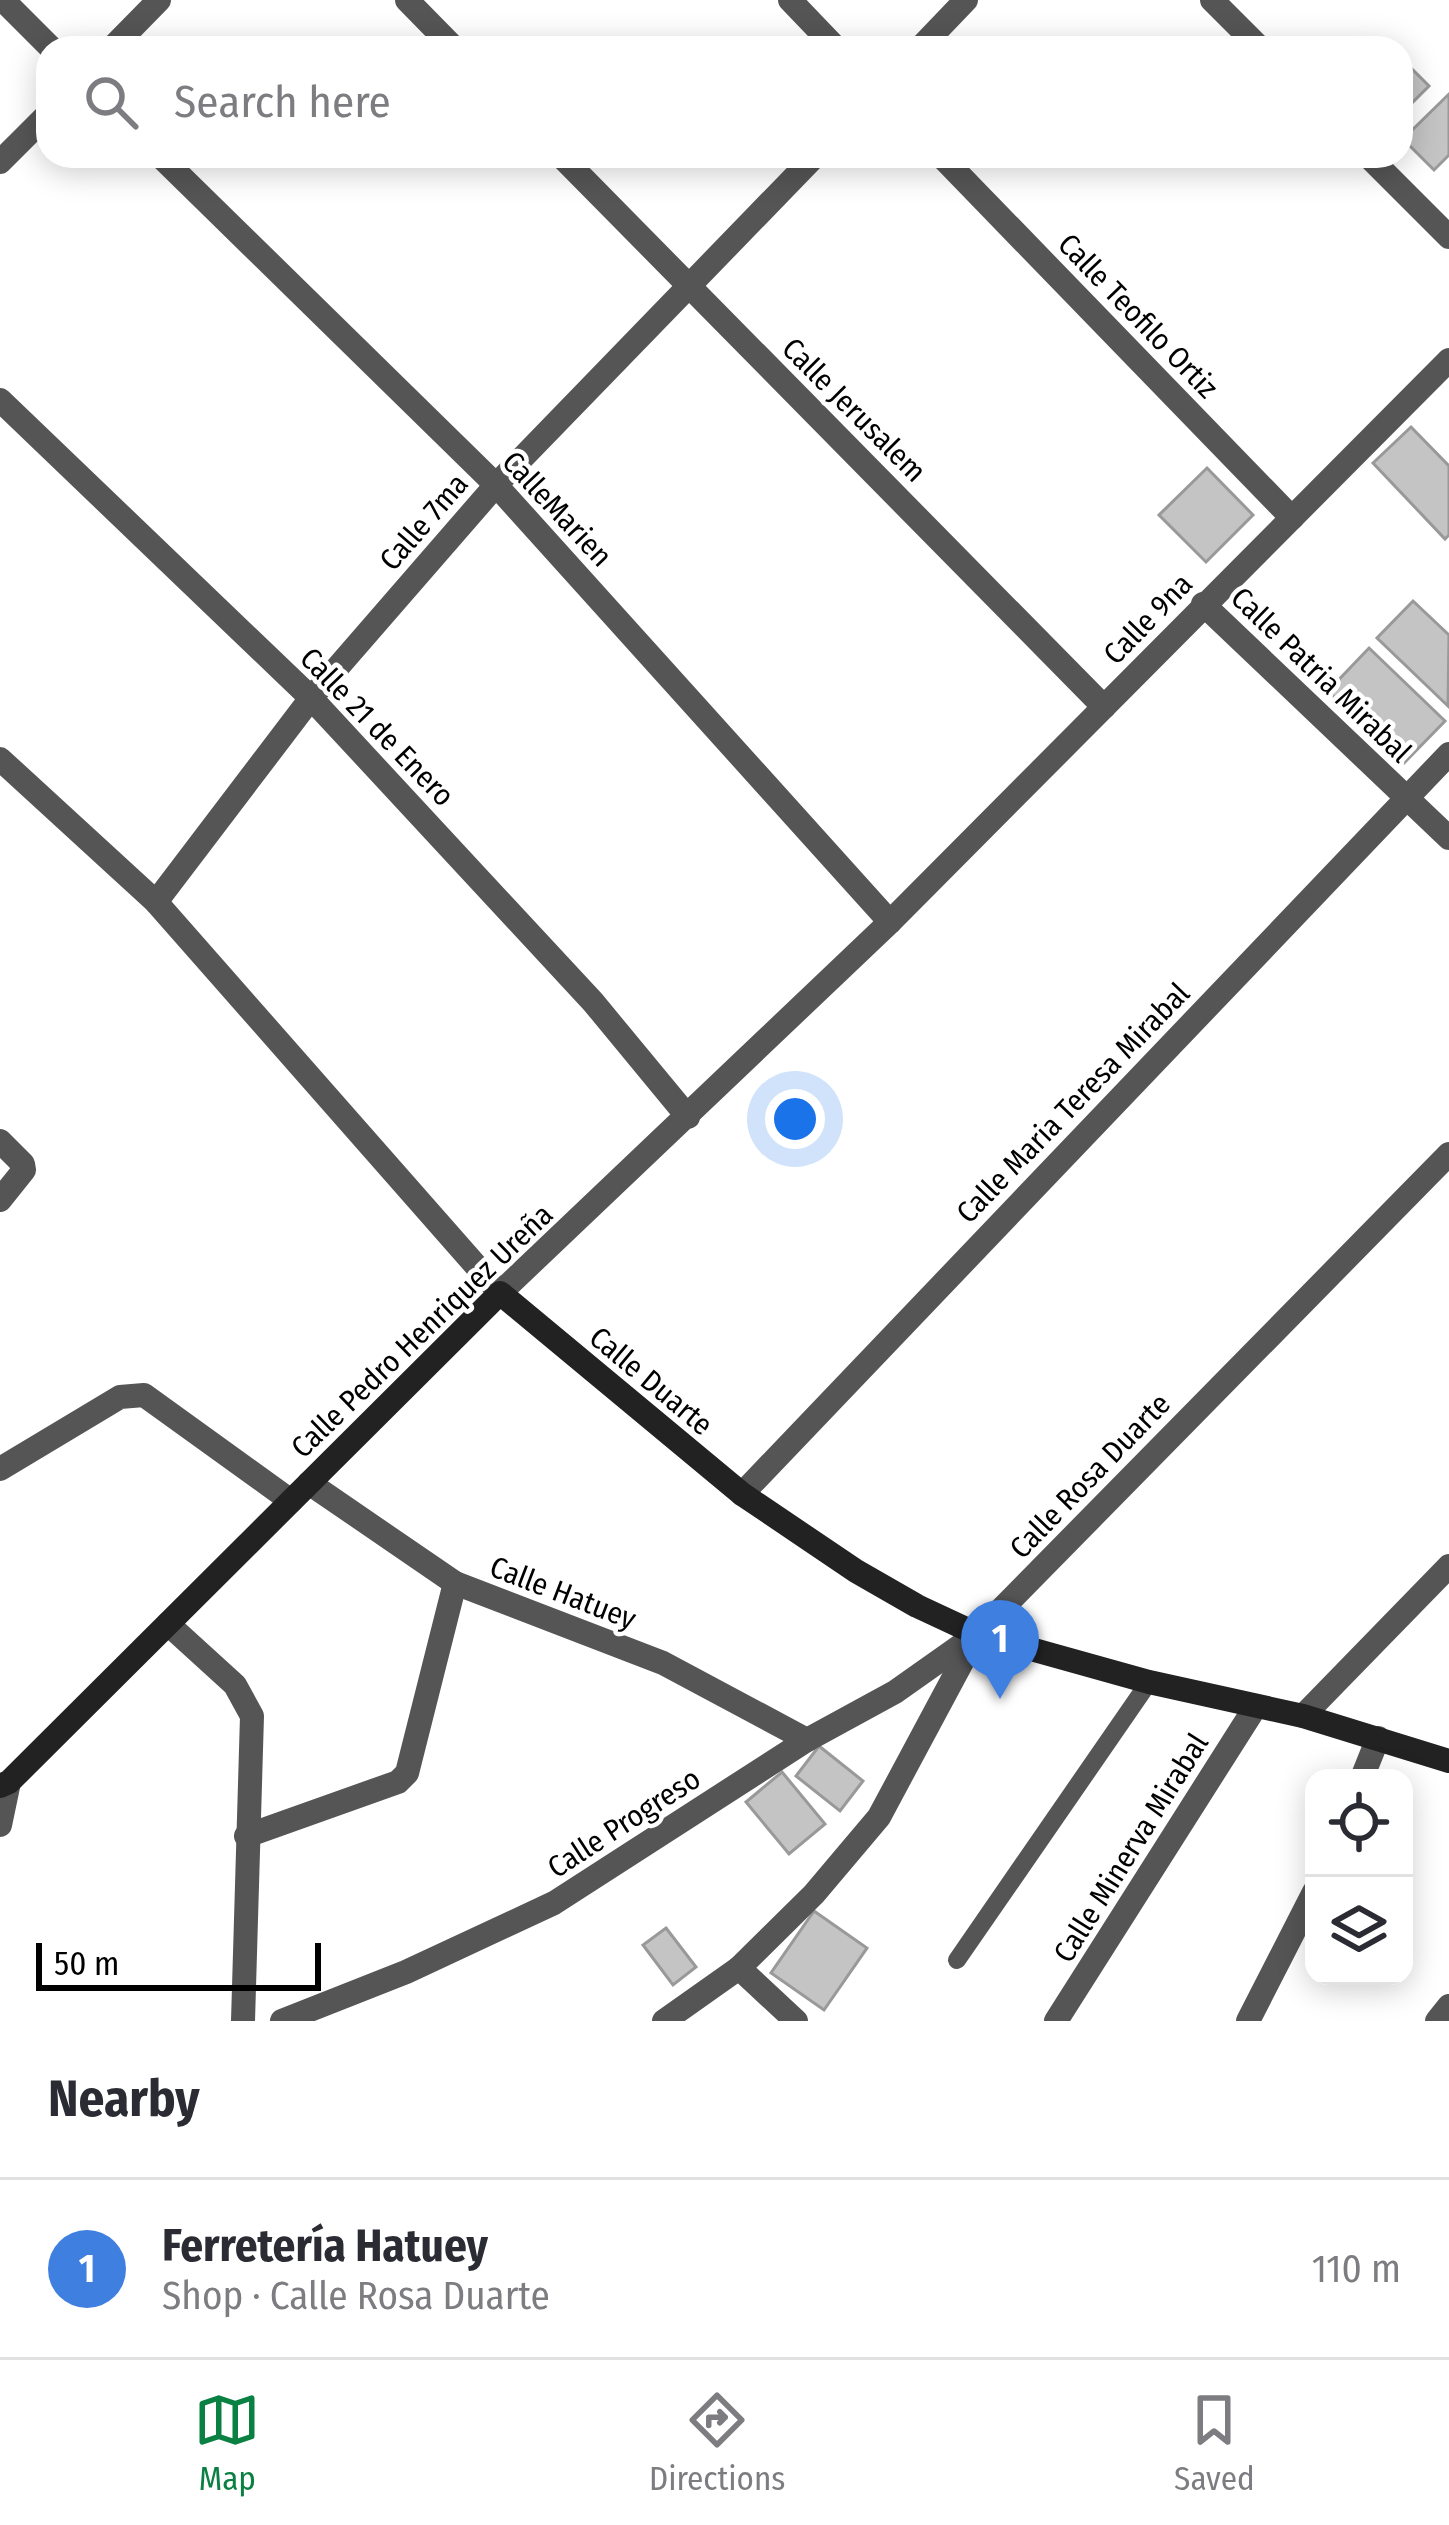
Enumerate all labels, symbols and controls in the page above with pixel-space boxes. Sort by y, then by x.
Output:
search box [36,36,1413,168]
icon: search [78,69,144,135]
text: Search here [174,75,391,129]
street label: Calle Teofilo Ortiz [1051,226,1226,406]
street label: Calle Jerusalem [775,331,933,489]
street label: CalleMarien [495,444,619,574]
street label: Calle 7ma [372,466,476,578]
street label: Calle 9na [1096,566,1200,672]
street label: Calle Patria Mirabal [1223,580,1419,770]
street label: Calle 21 de Enero [293,640,461,814]
street label: Calle Maria Teresa Mirabal [949,975,1197,1230]
your location [765,1089,825,1149]
street label: Calle Pedro Henriquez Ureña [284,1197,560,1465]
street label: Calle Duarte [582,1319,720,1443]
street label: Calle Rosa Duarte [1002,1386,1178,1566]
street label: Calle Hatuey [485,1549,642,1638]
pin: 1 [961,1600,1039,1699]
street label: Calle Minerva Mirabal [1046,1727,1216,1969]
street label: Calle Progreso [541,1760,707,1886]
map controls [1305,1769,1413,1985]
button: locate [1305,1769,1413,1877]
button: layers [1305,1877,1413,1985]
scale bar [36,1937,321,1990]
text: 50 m [54,1944,119,1984]
text: Nearby [48,2068,200,2130]
text: Ferretería Hatuey [162,2219,488,2273]
text: 1 [79,2246,95,2292]
text: 110 m [1312,2246,1401,2292]
text: Shop · Calle Rosa Duarte [162,2273,550,2319]
tab: Map [194,2387,260,2499]
tab: Directions [649,2387,785,2499]
tab: Saved [1174,2387,1255,2499]

